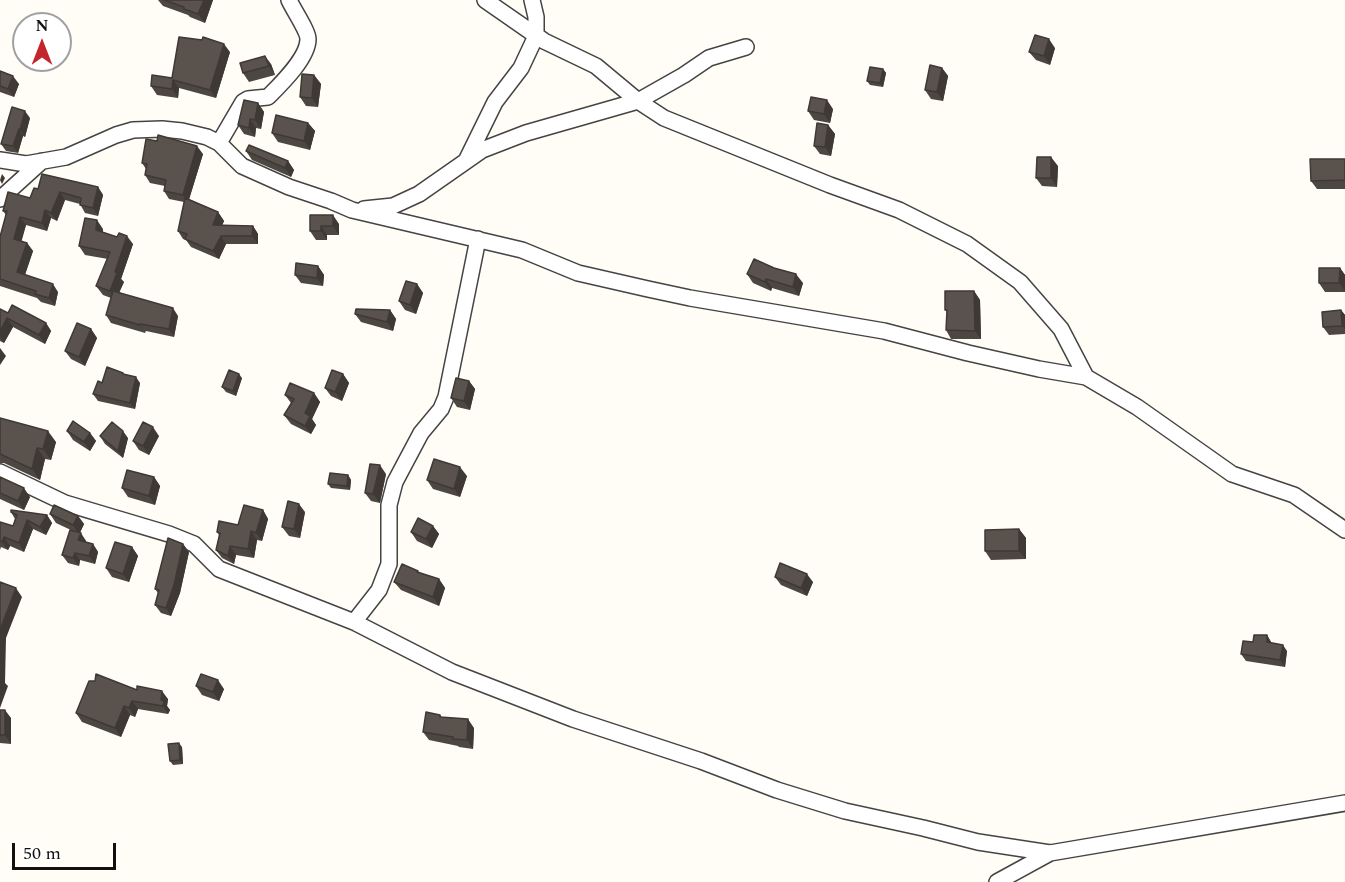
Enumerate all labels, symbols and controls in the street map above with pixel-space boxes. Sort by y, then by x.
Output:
north arrow [12,12,72,72]
text: N [35,14,49,38]
scale bar [15,831,118,869]
text: 50 m [23,840,61,867]

